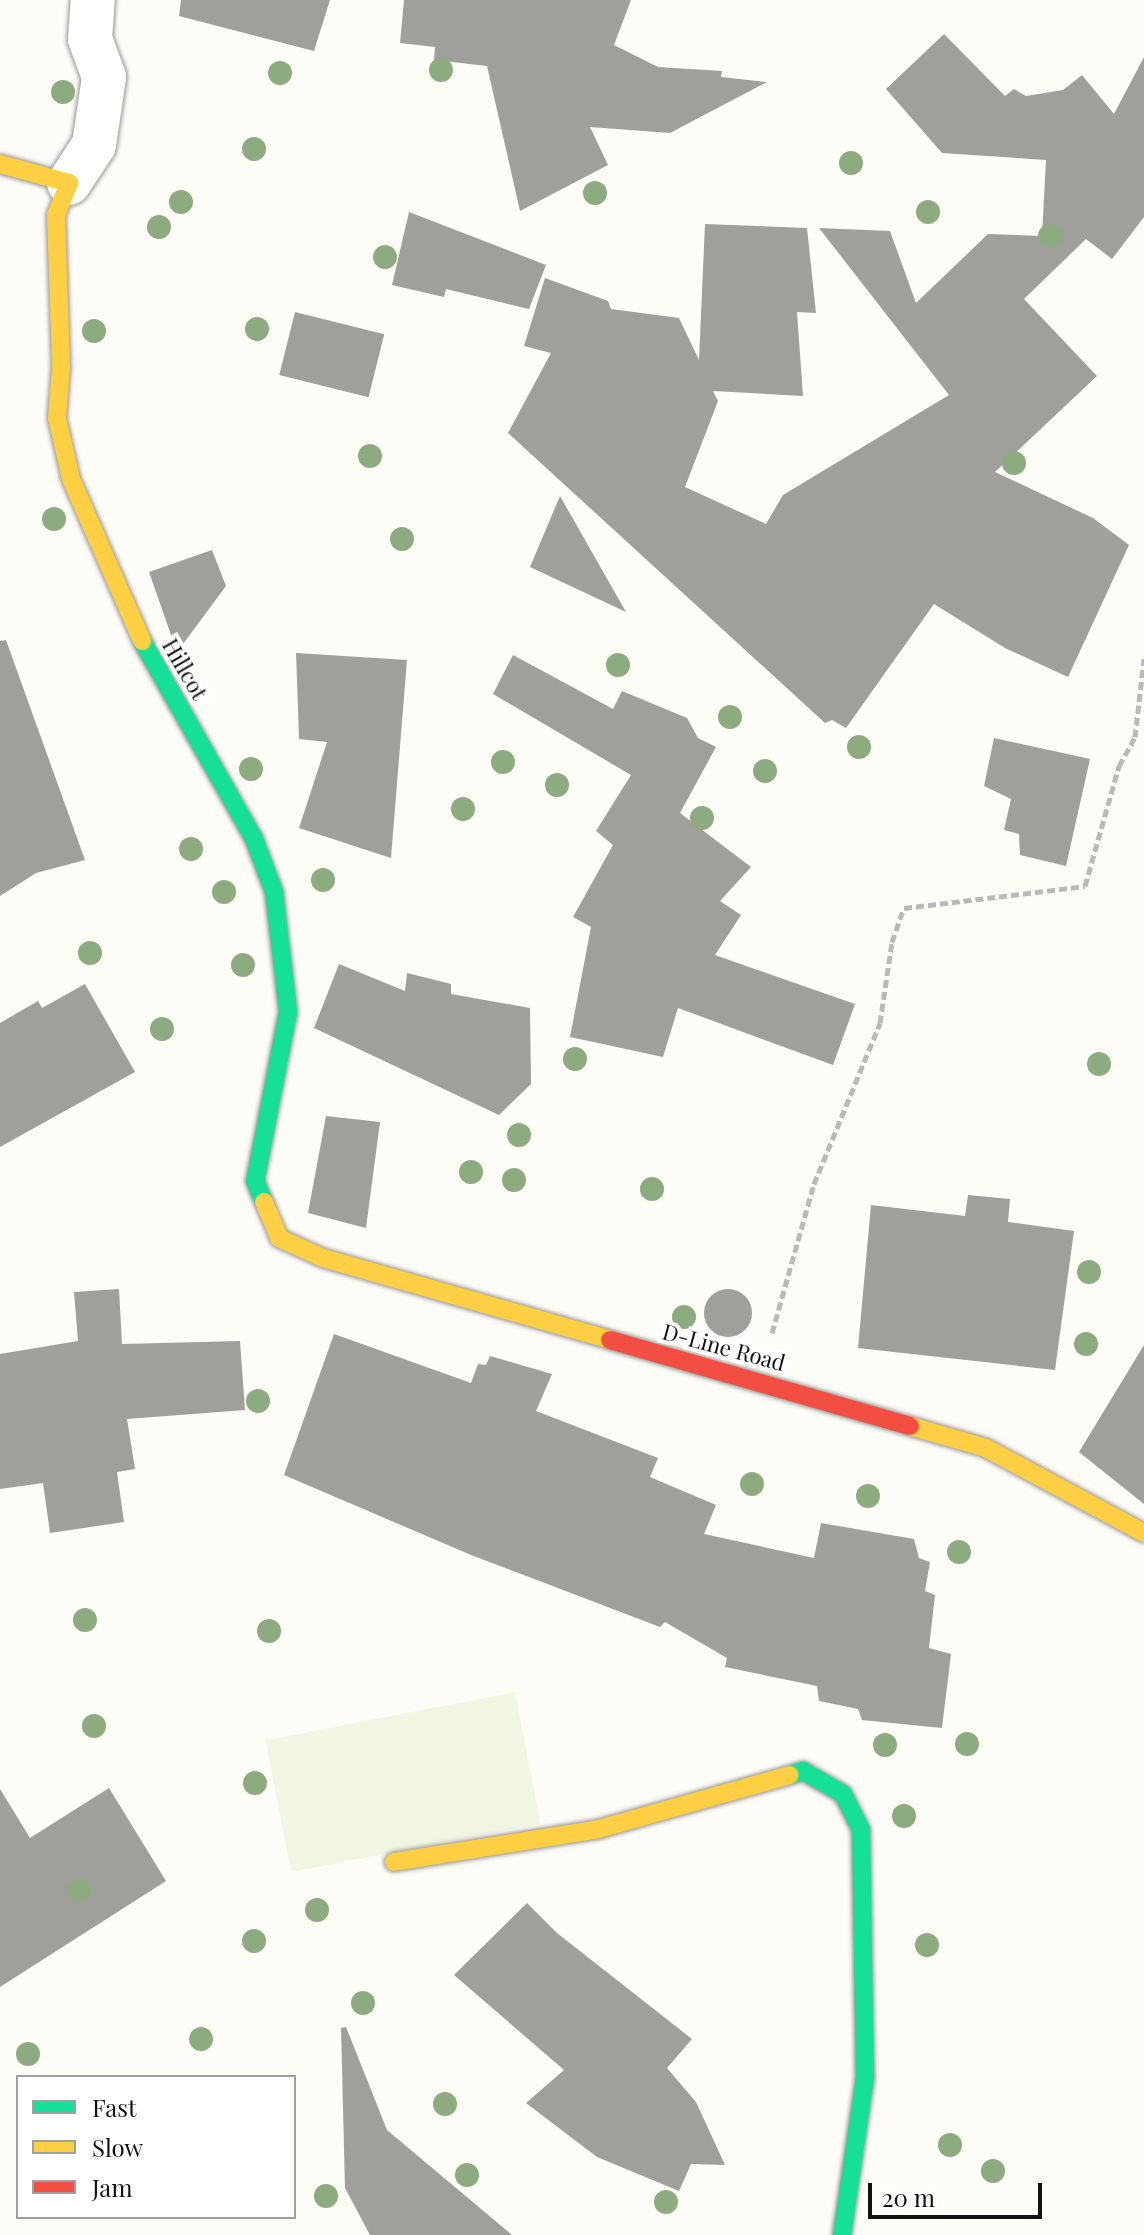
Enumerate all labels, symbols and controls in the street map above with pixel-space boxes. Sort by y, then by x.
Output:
street label: Hillcot [157,634,213,704]
street label: D-Line Road [660,1318,788,1376]
legend [16,2075,296,2219]
text: Fast [92,2091,137,2123]
text: Slow [92,2131,143,2163]
scale bar [872,2167,1046,2217]
text: Jam [92,2171,133,2203]
text: 20 m [882,2181,935,2213]

